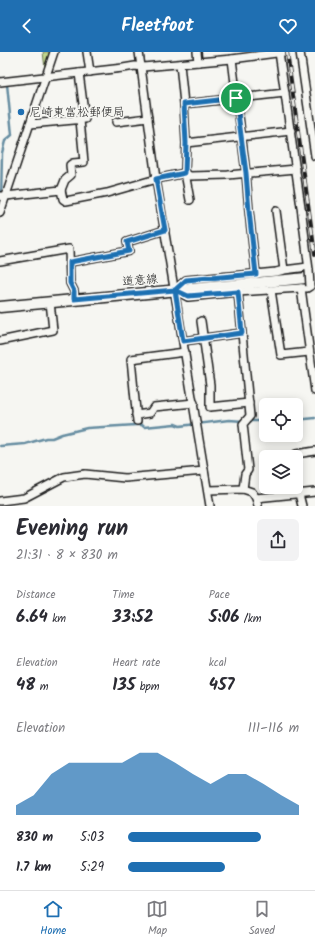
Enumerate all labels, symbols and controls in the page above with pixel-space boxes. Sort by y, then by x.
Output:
text: Fleetfoot [121,12,194,41]
icon: back [16,15,38,37]
icon: heart [277,15,299,37]
pin [219,81,253,115]
icon: arrive [225,87,247,109]
place label: 尼崎東富松郵便局 [29,103,125,122]
marker: 尼崎東富松郵便局 [16,107,26,117]
street label: 道意線 [121,269,159,292]
map controls [259,398,303,494]
button: locate [259,398,303,442]
button: layers [259,450,303,494]
text: Evening run [16,512,128,547]
button: share [257,519,299,561]
text: 21:31 · 8 × 830 m [16,545,118,566]
text: Distance [16,586,56,604]
text: Time [112,586,135,604]
text: Pace [209,586,230,604]
text: 6.64 [16,604,48,631]
text: 33:52 [112,604,154,631]
text: 5:06 [209,604,239,631]
text: km [48,610,66,628]
text: /km [239,610,262,628]
text: Elevation [16,654,58,672]
text: Heart rate [112,654,160,672]
text: kcal [209,654,227,672]
text: 48 [16,672,35,699]
text: 135 [112,672,135,699]
text: 457 [209,672,235,699]
text: m [35,678,48,696]
text: bpm [135,678,160,696]
text: Elevation [16,718,65,739]
text: 111–116 m [248,718,299,739]
text: 830 m [16,827,53,848]
text: 5:03 [80,827,104,848]
text: 1.7 km [16,857,51,878]
text: 5:29 [80,857,104,878]
tab: Home [40,898,66,940]
tab: Map [146,898,168,940]
tab: Saved [249,898,275,940]

